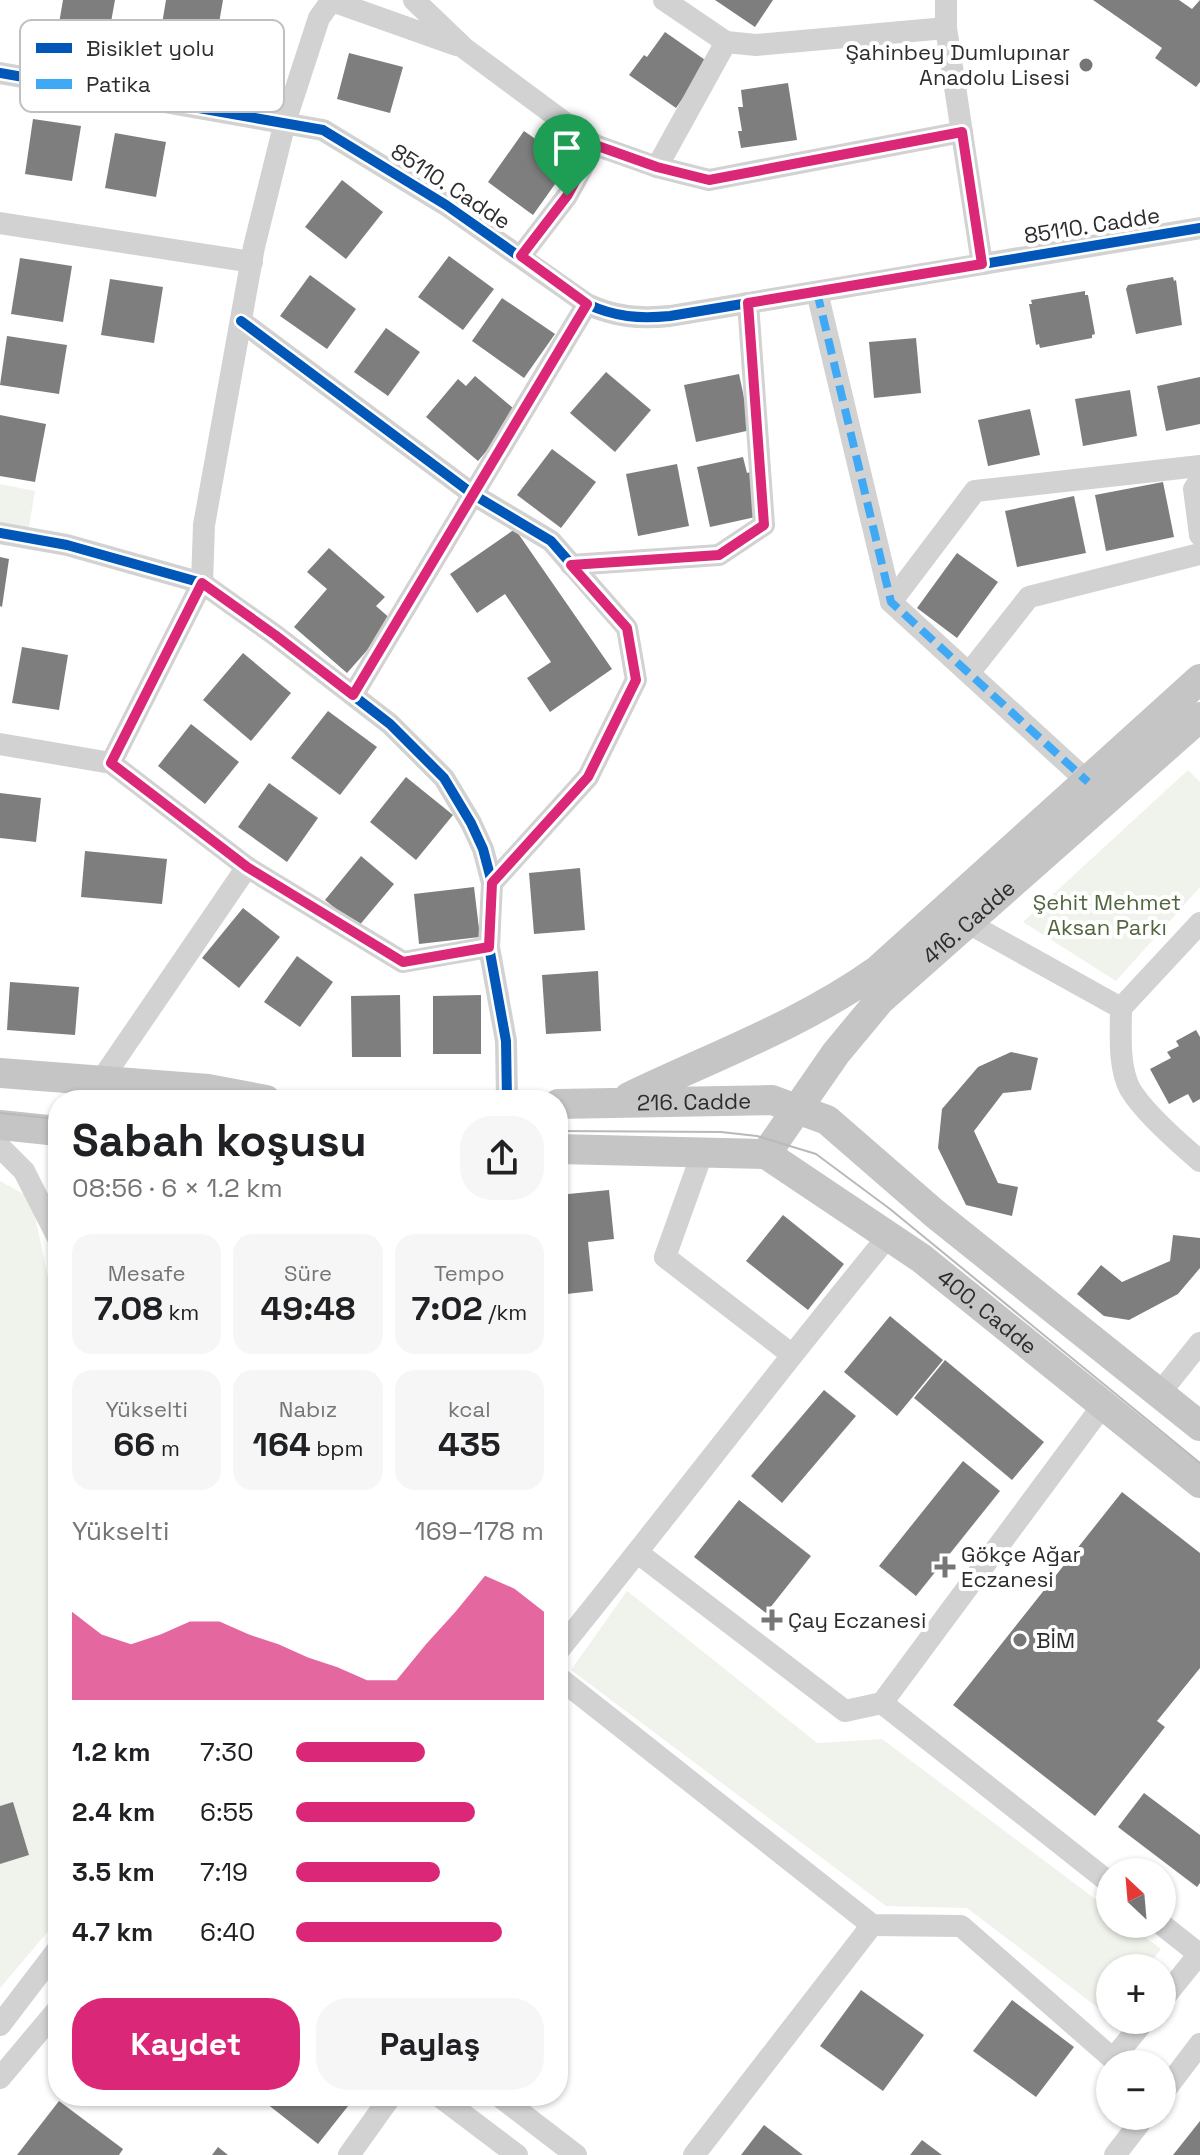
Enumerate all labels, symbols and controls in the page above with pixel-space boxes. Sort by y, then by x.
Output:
legend [20,20,284,112]
text: Bisiklet yolu [86,34,214,62]
place label: Şahinbey Dumlupınar Anadolu Lisesi [845,38,1070,91]
marker: Şahinbey Dumlupınar Anadolu Lisesi [1077,56,1095,74]
text: Patika [86,70,151,98]
pin [533,114,601,196]
icon: arrive [545,126,589,170]
street label: 85110. Cadde [386,137,516,235]
street label: 85110. Cadde [1022,200,1162,250]
street label: 416. Cadde [917,873,1021,970]
park label: Şehit Mehmet Aksan Parkı [1033,888,1181,941]
street label: 216. Cadde [637,1086,751,1117]
text: Sabah koşusu [72,1113,367,1169]
button: share [460,1116,544,1200]
text: 08:56 · 6 × 1.2 km [72,1171,283,1205]
text: Mesafe [108,1259,186,1287]
text: Süre [284,1259,332,1287]
text: Tempo [434,1259,505,1287]
street label: 400. Cadde [932,1263,1043,1360]
text: 7.08 [94,1287,163,1330]
text: 49:48 [261,1287,355,1330]
text: 7:02 [411,1287,483,1330]
text: km [163,1298,199,1326]
text: /km [483,1298,527,1326]
text: Yükselti [106,1395,188,1423]
text: Nabız [279,1395,337,1423]
text: kcal [448,1395,491,1423]
text: 66 [113,1423,155,1466]
text: 164 [253,1423,311,1466]
text: 435 [438,1423,501,1466]
text: m [155,1434,180,1462]
text: bpm [311,1434,363,1462]
text: Yükselti [72,1514,169,1548]
text: 169–178 m [415,1514,544,1548]
place label: Gökçe Ağar Eczanesi [961,1540,1081,1593]
marker: Gökçe Ağar Eczanesi [936,1558,954,1576]
place label: Çay Eczanesi [788,1606,926,1634]
marker: Çay Eczanesi [763,1611,781,1629]
place label: BİM [1036,1626,1075,1654]
marker: BİM [1011,1631,1029,1649]
text: 1.2 km [72,1735,150,1769]
text: 7:30 [200,1735,254,1769]
text: 2.4 km [72,1795,155,1829]
text: 6:55 [200,1795,254,1829]
text: 3.5 km [72,1855,155,1889]
text: 7:19 [200,1855,248,1889]
north arrow [1096,1858,1176,1938]
map controls [1096,1858,1176,2130]
text: 4.7 km [72,1915,153,1949]
text: 6:40 [200,1915,255,1949]
button: + [1096,1954,1176,2034]
button: Kaydet [72,1998,300,2090]
button: Paylaş [316,1998,544,2090]
button: − [1096,2050,1176,2130]

